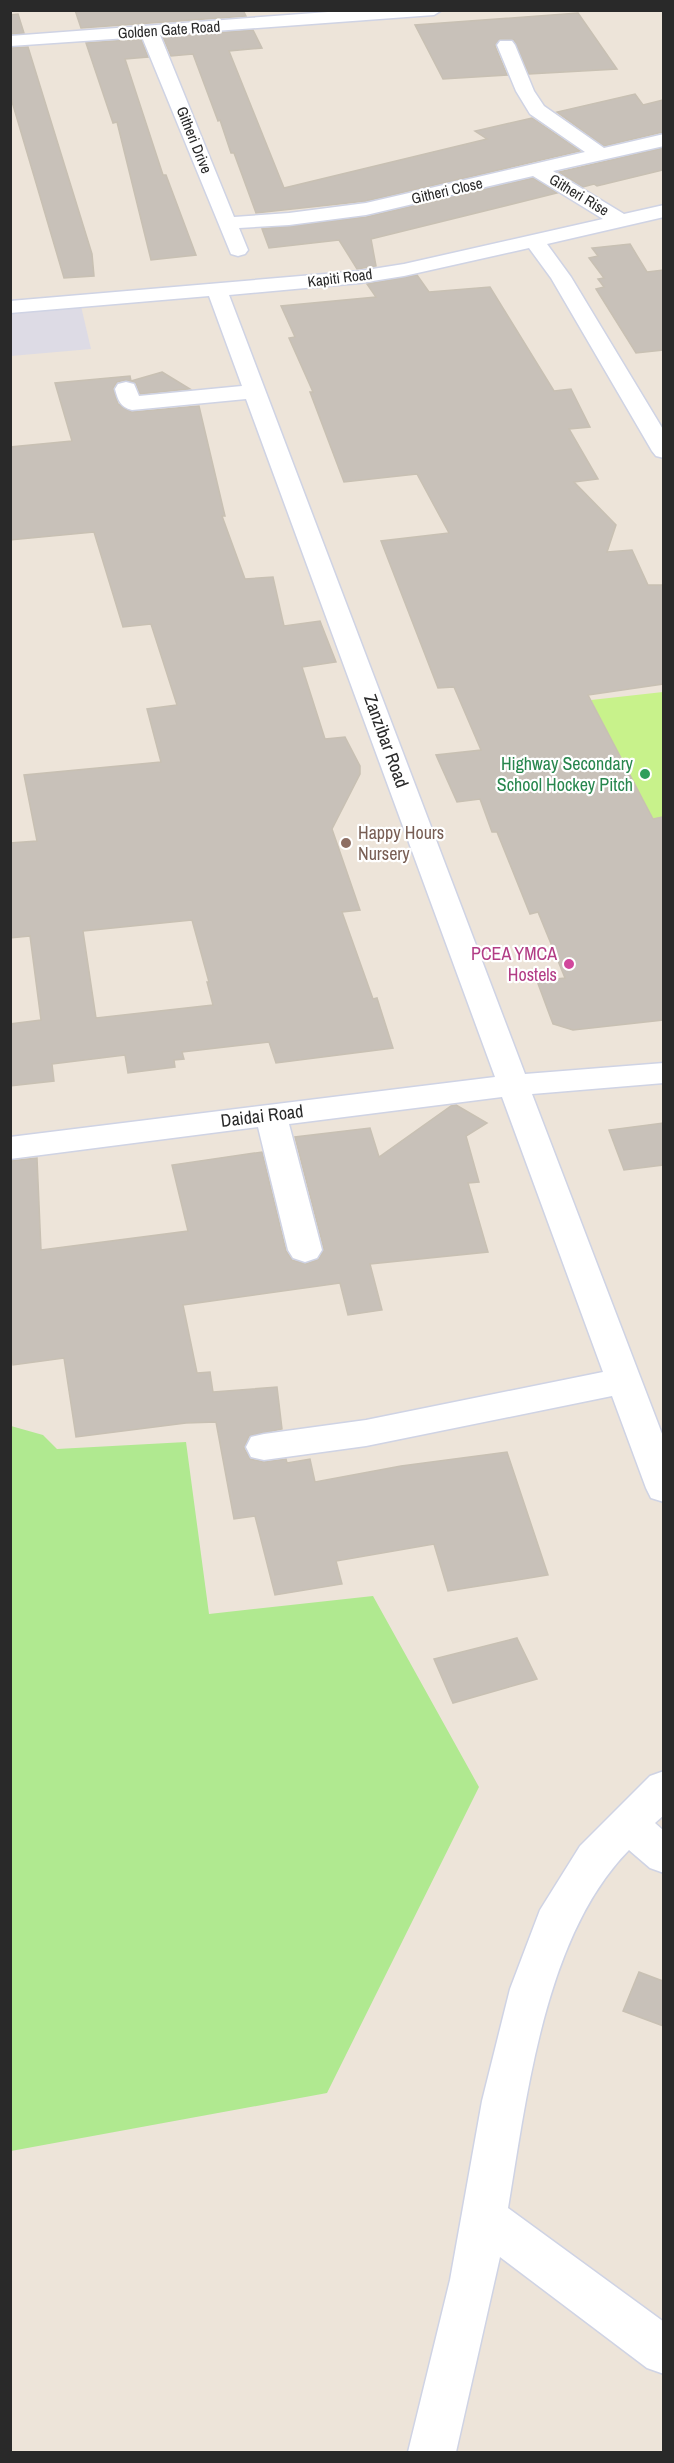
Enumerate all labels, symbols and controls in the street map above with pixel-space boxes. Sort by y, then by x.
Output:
street label: Golden Gate Road [117,15,221,44]
street label: Githeri Drive [172,103,217,177]
street label: Githeri Rise [545,168,613,221]
street label: Githeri Close [409,172,485,209]
street label: Kapiti Road [306,263,373,292]
street label: Zanzibar Road [358,691,415,791]
place label: Highway Secondary School Hockey Pitch [497,751,634,797]
marker: Highway Secondary School Hockey Pitch [638,767,652,781]
place label: Happy Hours Nursery [358,820,444,866]
marker: Happy Hours Nursery [339,836,353,850]
place label: PCEA YMCA Hostels [471,941,557,987]
marker: PCEA YMCA Hostels [562,957,576,971]
street label: Daidai Road [219,1098,305,1133]

